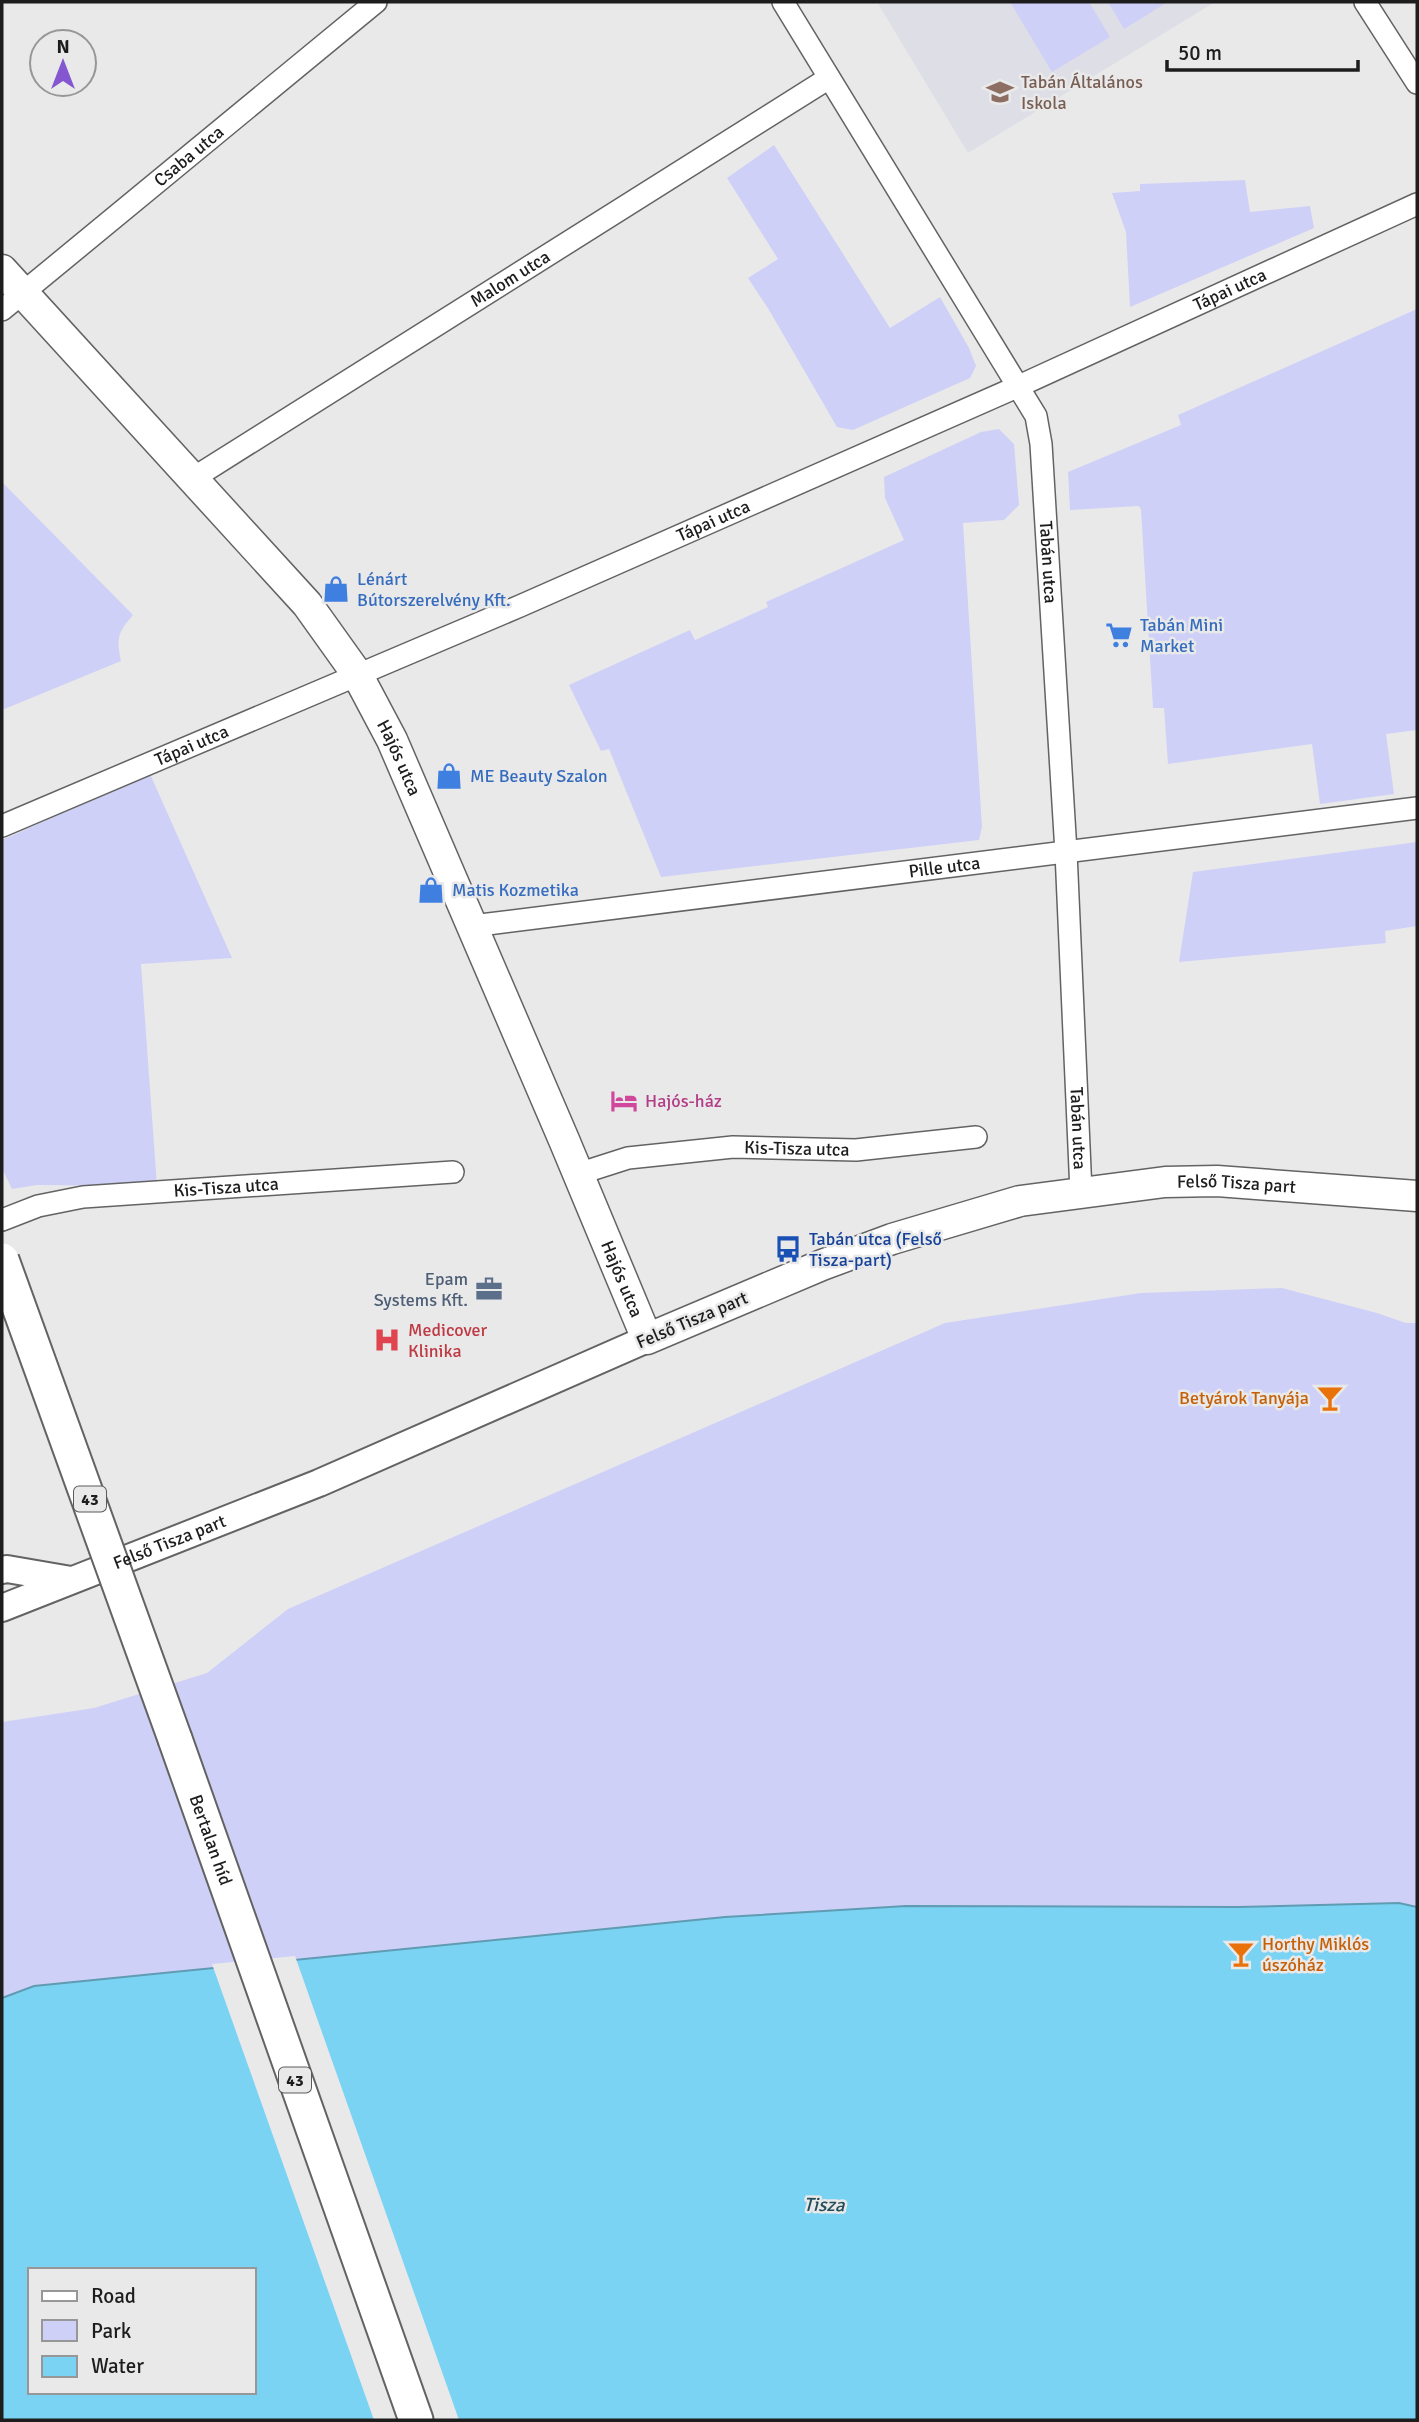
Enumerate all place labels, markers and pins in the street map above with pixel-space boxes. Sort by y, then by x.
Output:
place label: Tabán Általános Iskola [1021,71,1143,114]
school or university icon: Tabán Általános Iskola [985,77,1015,107]
place label: Lénárt Bútorszerelvény Kft. [357,568,511,611]
shop icon: Lénárt Bútorszerelvény Kft. [321,574,351,604]
place label: Tabán Mini Market [1140,614,1223,657]
supermarket icon: Tabán Mini Market [1104,620,1134,650]
shop icon: ME Beauty Szalon [434,761,464,791]
place label: ME Beauty Szalon [470,765,608,787]
shop icon: Matis Kozmetika [416,875,446,905]
place label: Matis Kozmetika [452,879,579,901]
hotel icon: Hajós-ház [609,1086,639,1116]
place label: Hajós-ház [645,1090,722,1112]
place label: Tabán utca (Felső Tisza-part) [809,1228,942,1271]
bus stop icon: Tabán utca (Felső Tisza-part) [773,1234,803,1264]
place label: Epam Systems Kft. [374,1268,468,1311]
office icon: Epam Systems Kft. [474,1274,504,1304]
place label: Medicover Klinika [408,1319,487,1362]
hospital icon: Medicover Klinika [372,1325,402,1355]
bar icon: Betyárok Tanyája [1315,1383,1345,1413]
place label: Betyárok Tanyája [1179,1387,1309,1409]
place label: Horthy Miklós úszóház [1262,1933,1369,1976]
bar icon: Horthy Miklós úszóház [1226,1939,1256,1969]

